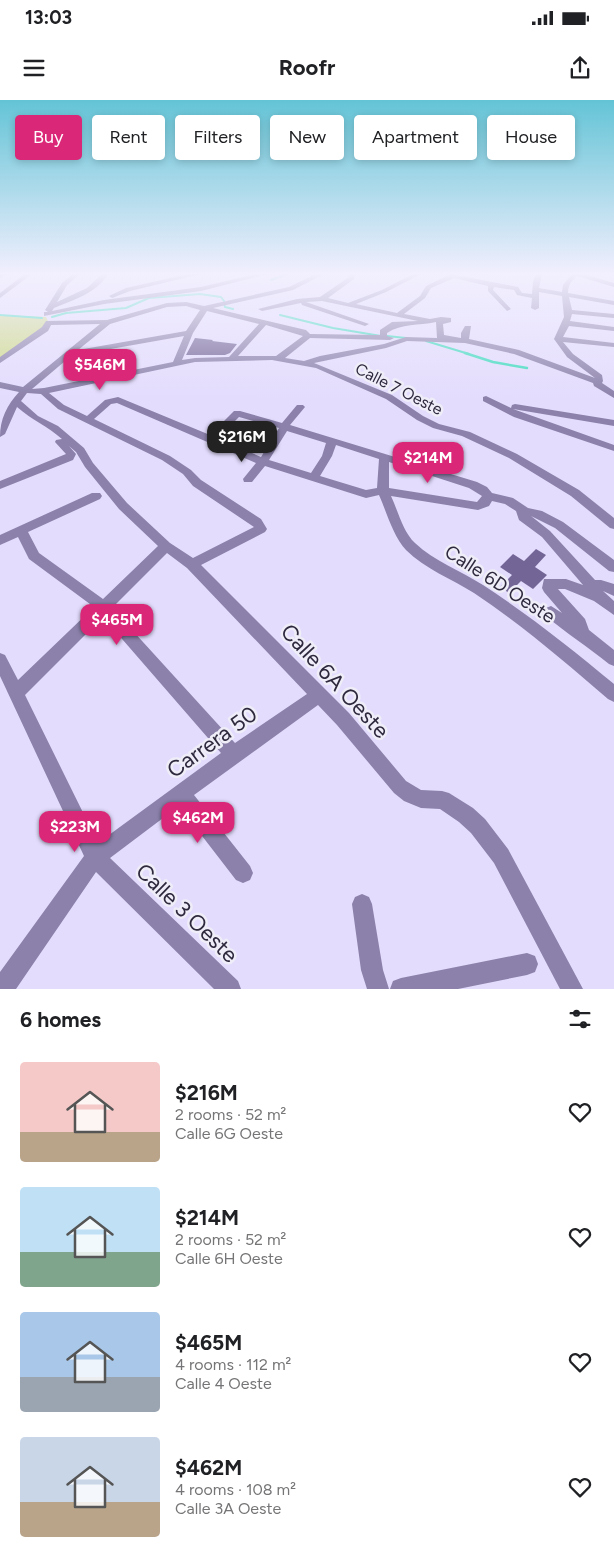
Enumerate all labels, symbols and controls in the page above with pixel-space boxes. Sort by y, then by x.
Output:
text: 13:03 [25,6,72,29]
icon: menu [20,54,48,82]
text: Roofr [279,54,335,81]
icon: share [566,54,594,82]
chip: Buy [15,115,82,160]
chip: Rent [92,115,165,160]
chip: Filters [175,115,260,160]
chip: New [270,115,344,160]
chip: Apartment [354,115,477,160]
chip: House [487,115,575,160]
pin: $546M [65,348,135,391]
text: $546M [74,355,126,374]
street label: Calle 7 Oeste [352,359,446,419]
pin: $216M [207,420,277,463]
text: $216M [218,427,266,446]
pin: $214M [393,442,463,484]
text: $214M [404,448,452,467]
street label: Calle 6D Oeste [441,540,559,628]
pin: $465M [82,604,152,646]
text: $465M [91,610,143,629]
street label: Calle 6A Oeste [275,618,395,744]
street label: Carrera 50 [162,700,262,784]
pin: $462M [163,802,233,844]
text: $462M [172,808,224,827]
pin: $223M [40,810,110,853]
text: $223M [50,817,100,836]
street label: Calle 3 Oeste [130,858,244,968]
icon: filters [566,1005,594,1033]
text: 6 homes [20,1007,101,1032]
text: $216M [175,1080,238,1105]
icon: home [60,1082,120,1142]
icon: heart [566,1098,594,1126]
text: 2 rooms · 52 m² [175,1105,286,1124]
text: Calle 6G Oeste [175,1124,283,1143]
text: $214M [175,1205,239,1230]
icon: home [60,1207,120,1267]
icon: heart [566,1223,594,1251]
text: 2 rooms · 52 m² [175,1230,286,1249]
text: Calle 6H Oeste [175,1249,283,1268]
text: $465M [175,1330,242,1355]
icon: home [60,1332,120,1392]
icon: heart [566,1348,594,1376]
text: 4 rooms · 112 m² [175,1355,291,1374]
text: Calle 4 Oeste [175,1374,272,1393]
text: $462M [175,1455,242,1480]
icon: home [60,1457,120,1517]
icon: heart [566,1473,594,1501]
text: 4 rooms · 108 m² [175,1480,296,1499]
text: Calle 3A Oeste [175,1499,281,1518]

